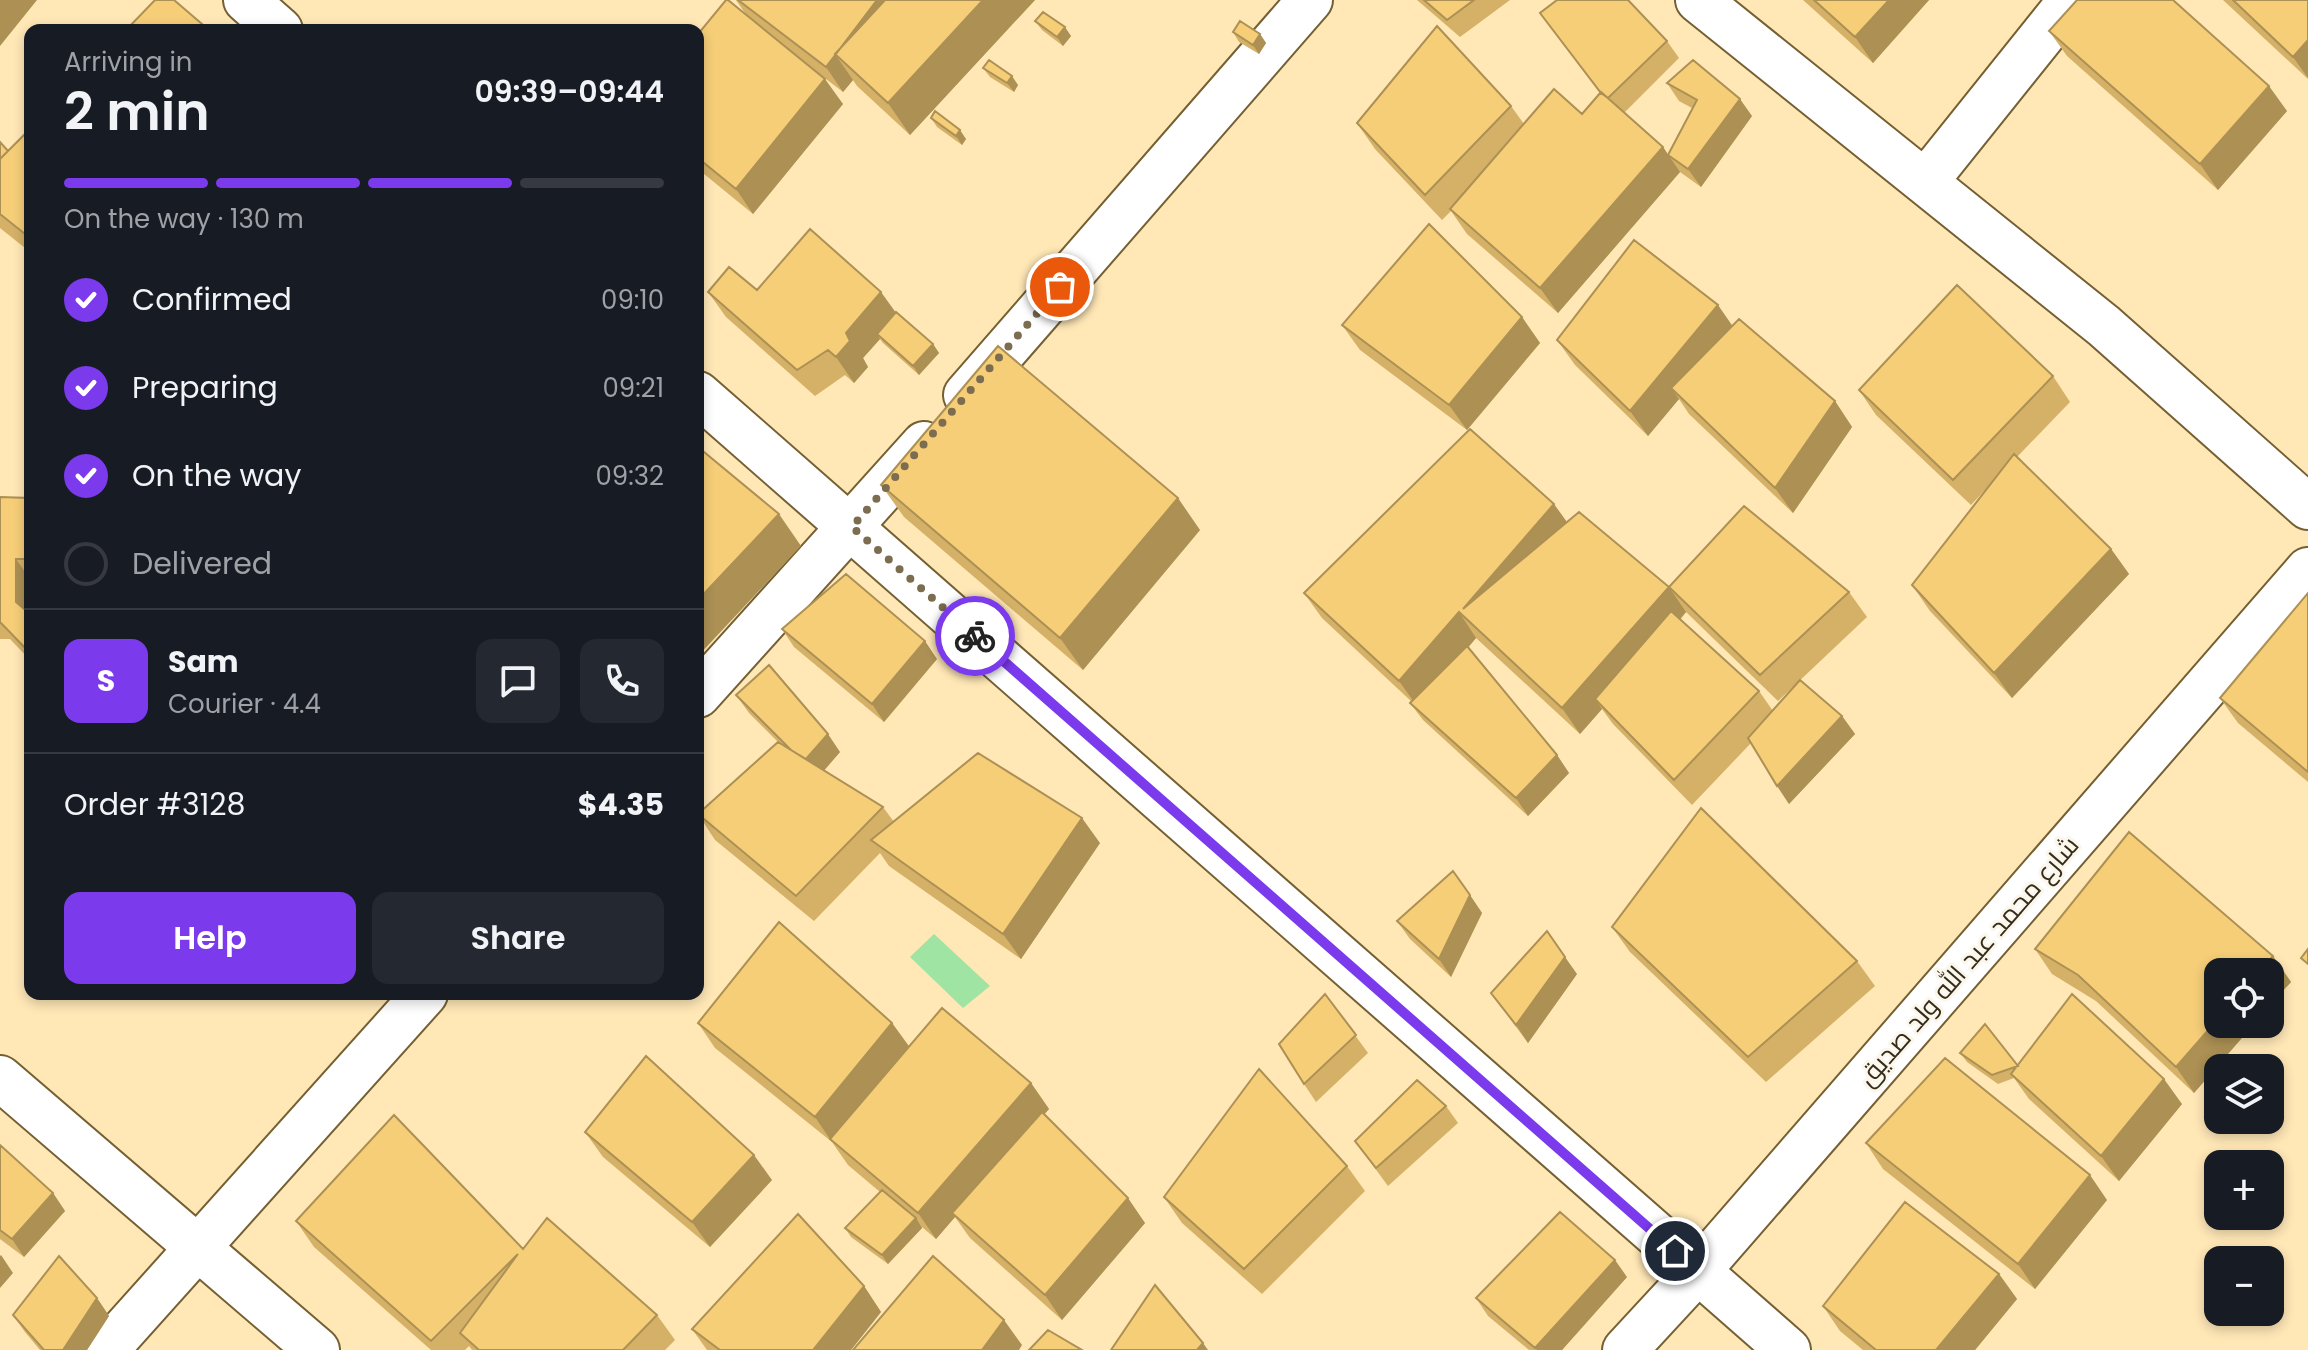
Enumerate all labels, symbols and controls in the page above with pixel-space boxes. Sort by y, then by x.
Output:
text: Arriving in [64,44,193,80]
text: 09:39–09:44 [474,70,664,113]
text: 2 min [64,75,210,148]
text: On the way · 130 m [64,201,304,237]
pin [1026,253,1094,321]
icon: bag [1038,265,1082,309]
icon: check [64,278,108,322]
text: Confirmed [132,278,292,321]
text: 09:10 [601,282,664,318]
icon: check [64,366,108,410]
text: Preparing [132,366,278,409]
text: 09:21 [602,370,664,406]
icon: check [64,454,108,498]
text: On the way [132,454,301,497]
text: 09:32 [595,458,664,494]
text: Delivered [132,542,272,585]
courier [935,596,1015,676]
icon: bike [953,614,997,658]
button: chat [476,639,560,723]
button: phone [580,639,664,723]
text: Sam [168,640,239,683]
text: S [97,659,115,702]
text: Courier · 4.4 [168,686,321,722]
text: Order #3128 [64,783,246,826]
text: $4.35 [578,783,664,826]
street label: شارع محمد عبد الله ولد صديق [1849,828,2087,1094]
button: Help [64,892,356,984]
button: Share [372,892,664,984]
map controls [2204,958,2284,1326]
button: locate [2204,958,2284,1038]
button: layers [2204,1054,2284,1134]
button: + [2204,1150,2284,1230]
pin [1641,1217,1709,1285]
icon: home [1653,1229,1697,1273]
button: − [2204,1246,2284,1326]

